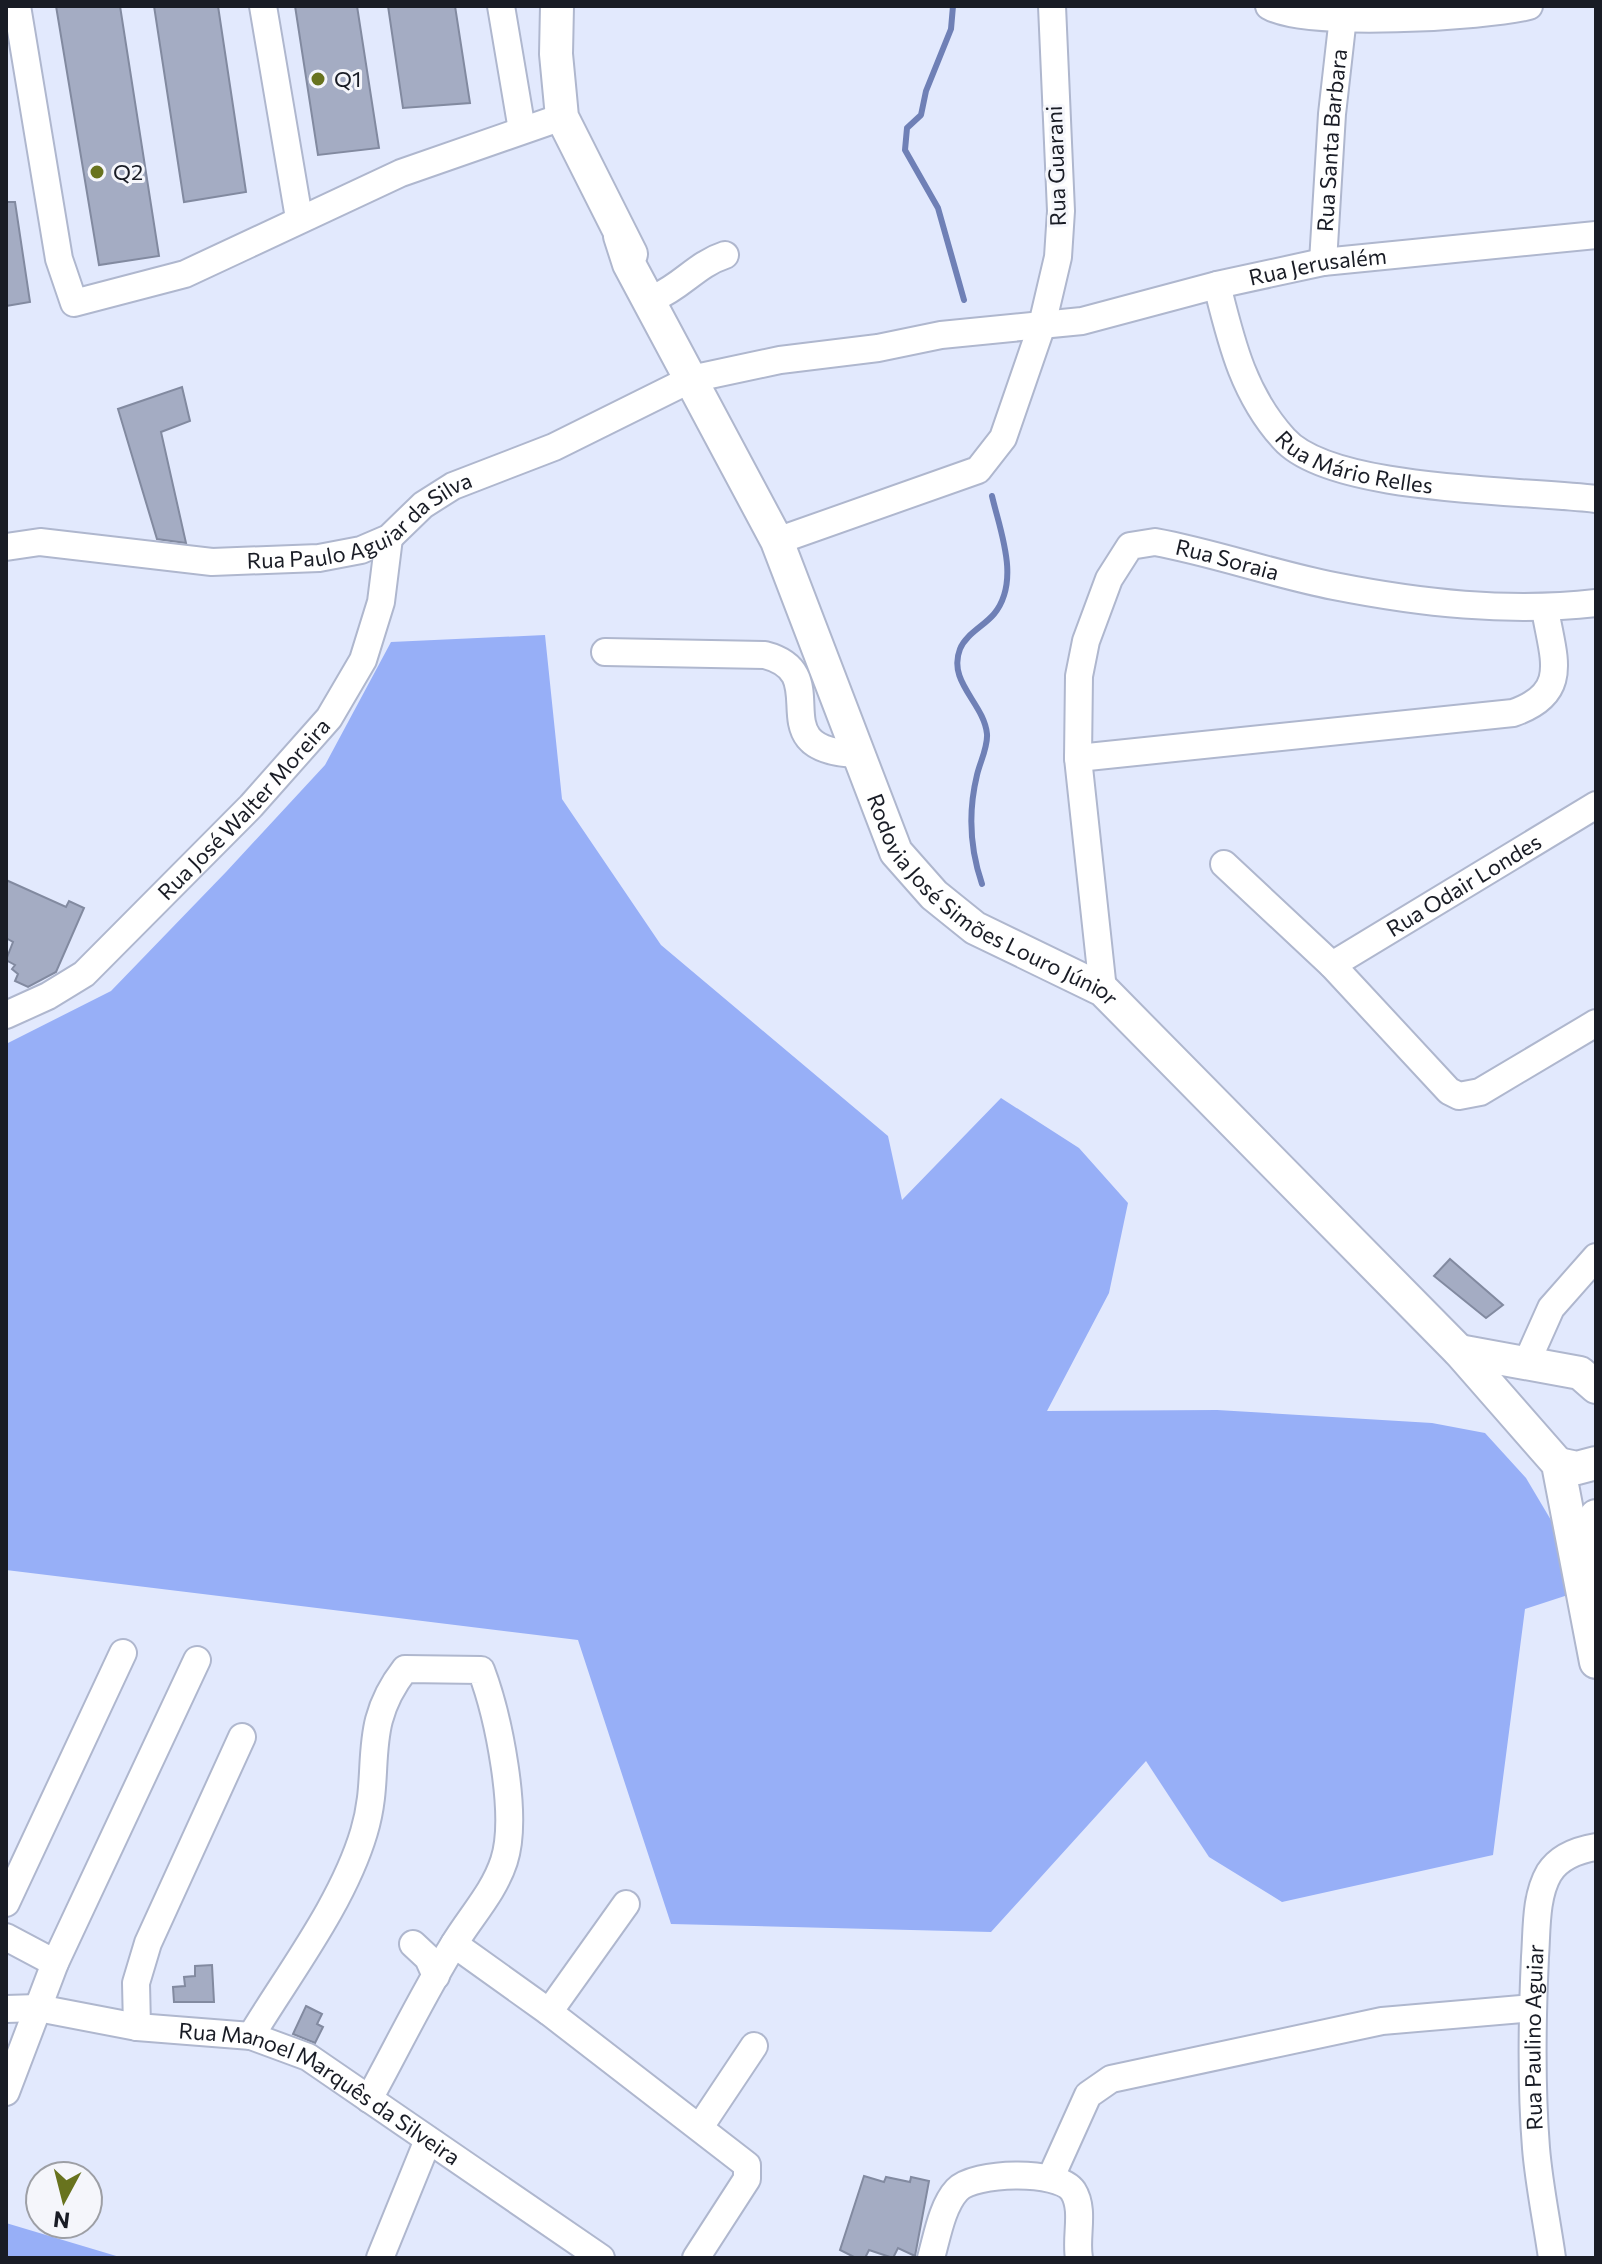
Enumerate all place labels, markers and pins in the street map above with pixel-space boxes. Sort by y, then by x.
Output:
place label: Q1 [334,65,361,92]
marker: Q1 [309,70,327,88]
place label: Q2 [113,158,143,185]
marker: Q2 [88,163,106,181]

